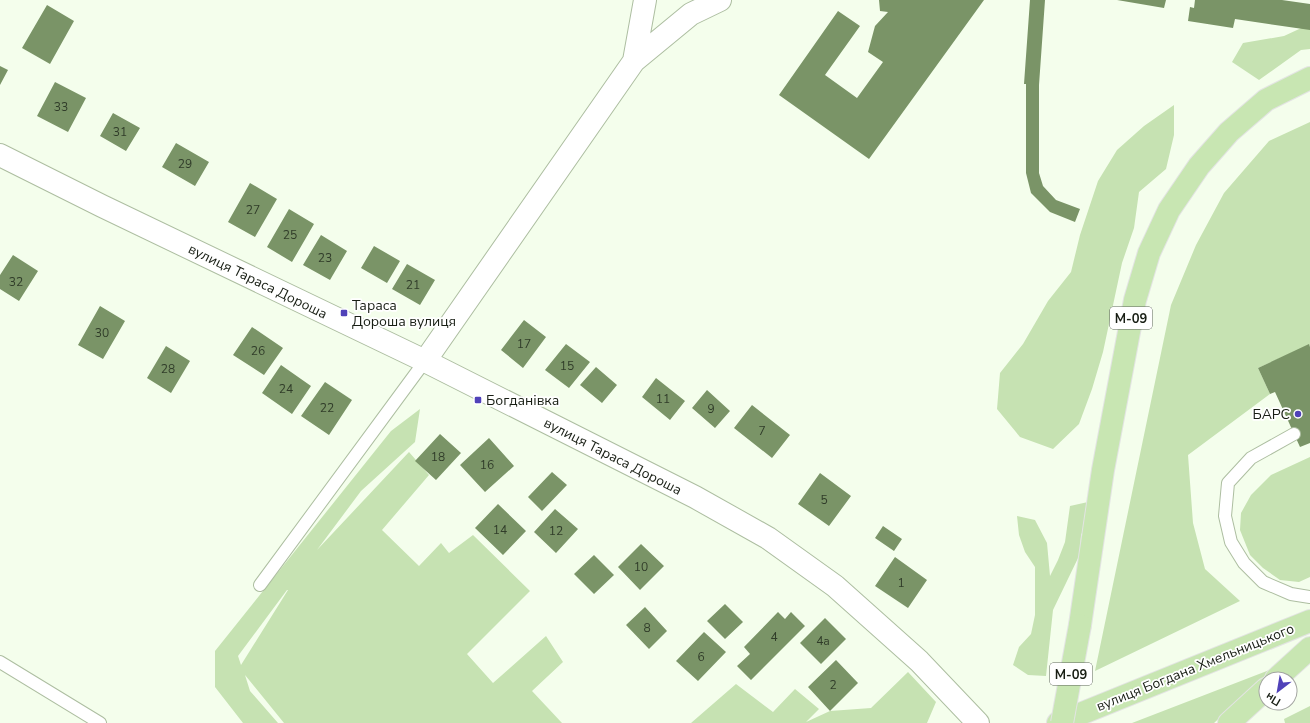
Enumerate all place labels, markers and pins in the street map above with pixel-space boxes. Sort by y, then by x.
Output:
place label: Тараса Дороша вулиця [352,296,456,331]
marker: Тараса Дороша вулиця [339,308,349,318]
place label: Богданівка [486,391,559,410]
marker: Богданівка [473,395,483,405]
place label: БАРС [1252,405,1290,424]
marker: БАРС [1293,409,1303,419]

